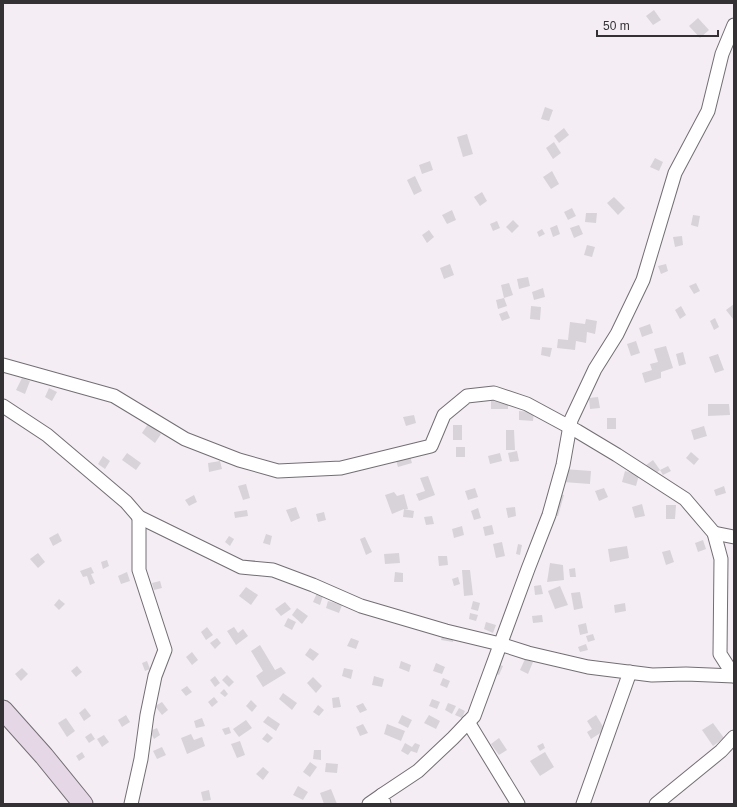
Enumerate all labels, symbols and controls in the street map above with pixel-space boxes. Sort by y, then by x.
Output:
scale bar [597,12,718,38]
text: 50 m [603,19,630,33]

